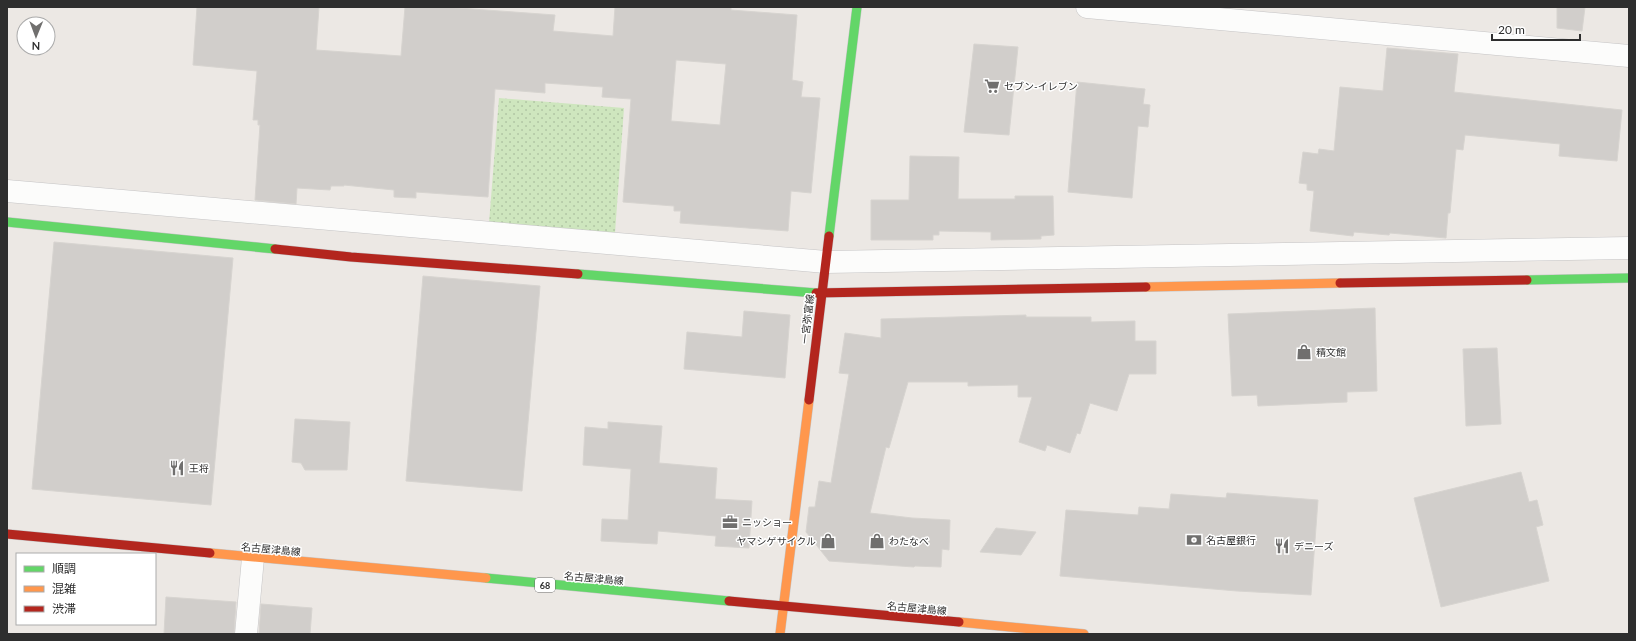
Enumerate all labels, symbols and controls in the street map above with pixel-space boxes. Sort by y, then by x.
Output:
north arrow [16,16,56,56]
scale bar [1492,16,1580,42]
text: 20 m [1498,22,1525,37]
text: N [31,40,40,53]
supermarket icon: セブン-イレブン [983,77,1001,95]
place label: セブン-イレブン [1004,80,1078,92]
street label: 一宮弥富線 [798,293,816,345]
shop icon: 精文館 [1295,343,1313,361]
place label: 精文館 [1316,346,1346,358]
restaurant icon: 王将 [168,459,186,477]
place label: 王将 [189,462,209,474]
office icon: ニッショー [721,513,739,531]
place label: ニッショー [742,516,792,528]
bank icon: 名古屋銀行 [1185,531,1203,549]
shop icon: ヤマシゲサイクル [819,532,837,550]
shop icon: わたなべ [868,532,886,550]
place label: 名古屋銀行 [1206,534,1256,546]
place label: ヤマシゲサイクル [737,535,816,547]
place label: わたなべ [889,535,929,547]
restaurant icon: デニーズ [1273,537,1291,555]
street label: 名古屋津島線 [241,540,301,558]
place label: デニーズ [1294,540,1334,552]
legend [16,553,156,625]
text: 順調 [52,561,76,576]
street label: 名古屋津島線 [564,569,624,587]
road number: 68 [535,578,555,592]
text: 混雑 [52,581,76,596]
street label: 名古屋津島線 [887,599,947,617]
text: 渋滞 [52,601,76,616]

